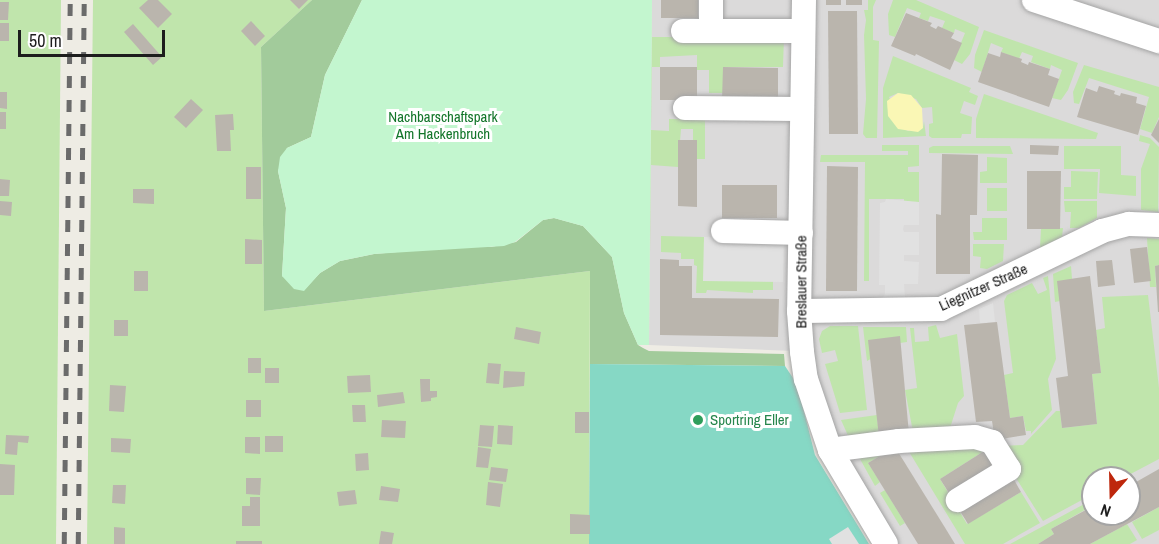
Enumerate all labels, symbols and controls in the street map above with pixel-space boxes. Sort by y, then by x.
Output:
scale bar [21,18,168,56]
text: 50 m [29,28,62,53]
park label: Nachbarschaftspark Am Hackenbruch [388,107,498,142]
street label: Breslauer Straße [792,236,810,328]
street label: Liegnitzer Straße [936,259,1030,315]
place label: Sportring Eller [710,411,789,429]
marker: Sportring Eller [691,413,705,427]
north arrow [1081,466,1141,526]
text: N [1097,499,1114,523]

